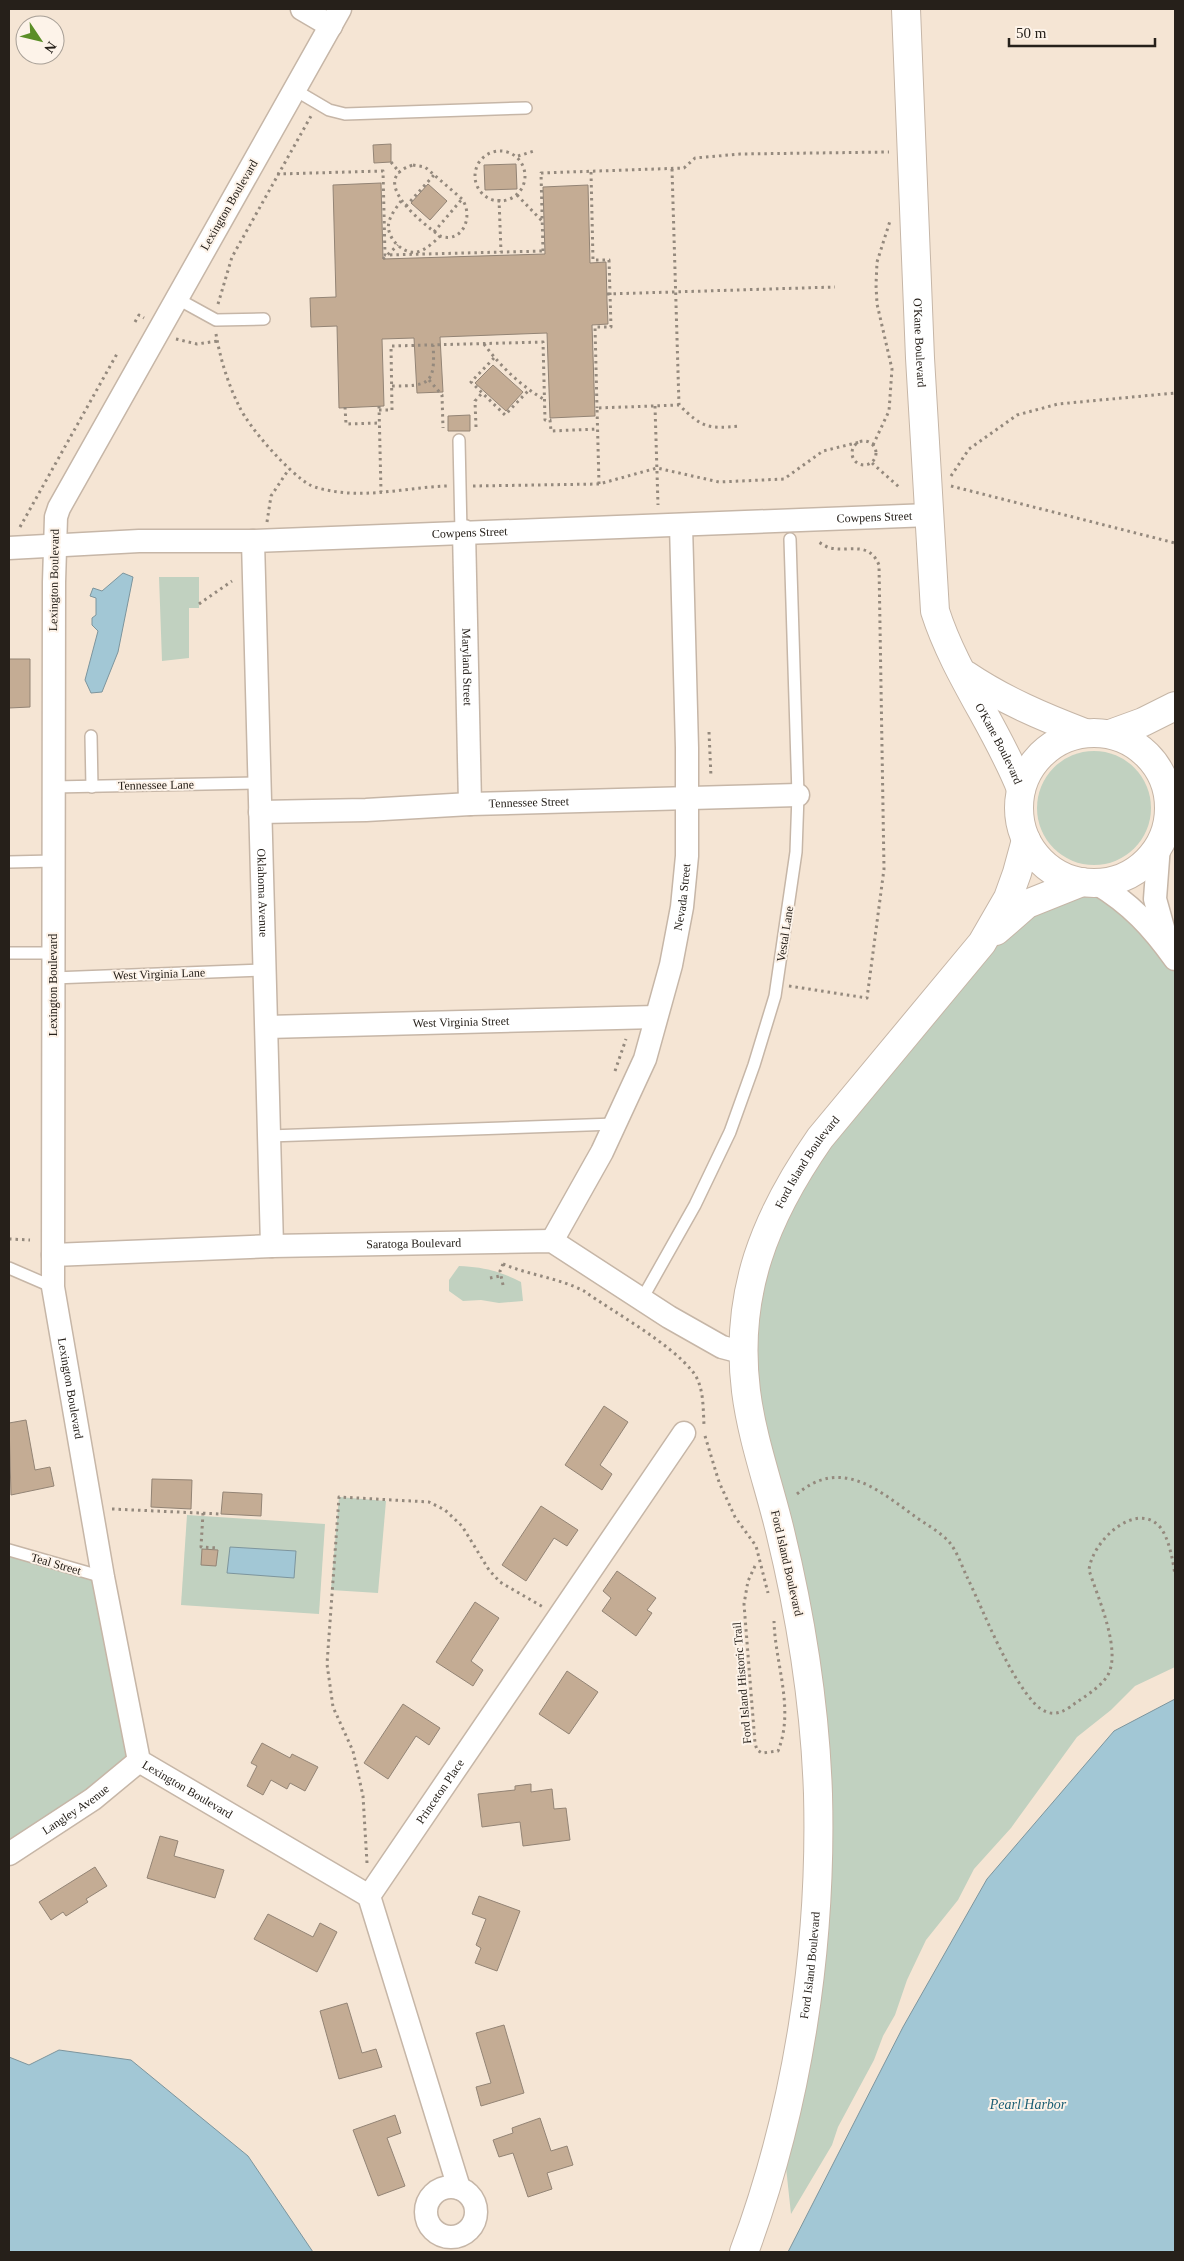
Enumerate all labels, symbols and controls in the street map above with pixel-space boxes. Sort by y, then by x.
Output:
north arrow [15,15,65,65]
scale bar [1009,15,1155,47]
text: 50 m [1016,25,1047,41]
text: N [41,39,59,56]
street label: Lexington Boulevard [197,157,261,253]
street label: O'Kane Boulevard [911,298,929,388]
street label: Cowpens Street [836,509,913,526]
street label: Cowpens Street [432,524,508,541]
street label: Lexington Boulevard [46,529,62,631]
street label: Maryland Street [459,628,475,707]
street label: O'Kane Boulevard [972,701,1025,786]
street label: Tennessee Lane [118,777,194,793]
street label: Tennessee Street [489,794,570,810]
street label: Oklahoma Avenue [254,848,271,937]
street label: Nevada Street [671,862,693,932]
street label: Vestal Lane [774,905,796,963]
street label: Lexington Boulevard [46,934,60,1036]
street label: West Virginia Lane [113,965,205,983]
street label: West Virginia Street [412,1014,510,1030]
street label: Ford Island Boulevard [772,1113,842,1211]
street label: Saratoga Boulevard [366,1236,461,1251]
street label: Lexington Boulevard [55,1337,86,1440]
street label: Ford Island Boulevard [768,1509,806,1617]
street label: Teal Street [29,1550,83,1578]
street label: Ford Island Historic Trail [730,1621,754,1745]
street label: Princeton Place [413,1756,467,1826]
street label: Lexington Boulevard [140,1757,235,1821]
street label: Langley Avenue [39,1782,112,1837]
street label: Ford Island Boulevard [797,1911,823,2020]
water label: Pearl Harbor [989,2097,1067,2112]

